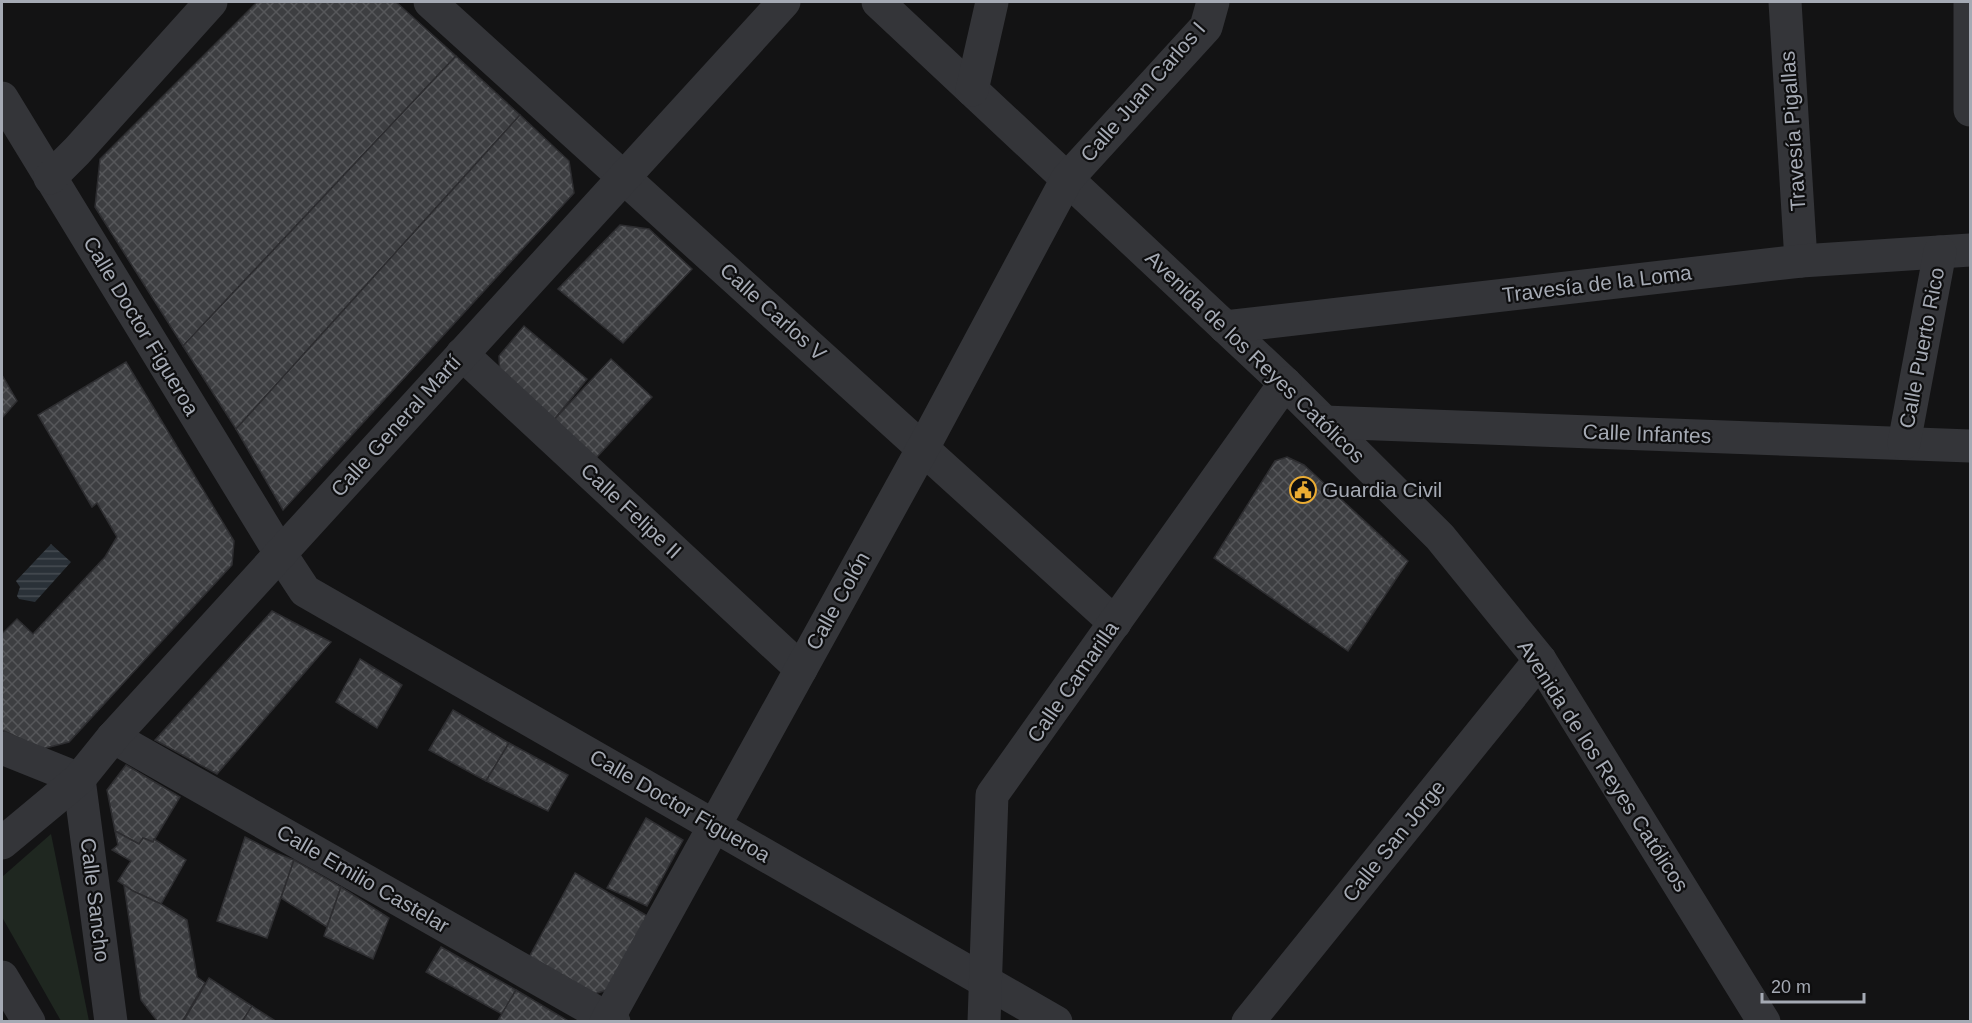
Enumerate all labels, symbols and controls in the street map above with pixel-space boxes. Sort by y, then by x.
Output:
street label: Calle Juan Carlos I [1076,17,1210,166]
street label: Travesía Pigallas [1775,50,1810,212]
street label: Calle Doctor Figueroa [79,232,204,419]
street label: Avenida de los Reyes Católicos [1141,246,1369,467]
street label: Calle Carlos V [716,258,831,365]
street label: Travesía de la Loma [1501,260,1693,307]
street label: Calle Puerto Rico [1895,266,1948,430]
street label: Calle General Martí [326,350,465,501]
street label: Calle Infantes [1582,420,1712,447]
street label: Calle Felipe II [577,458,686,563]
public building icon: Guardia Civil [1288,475,1318,505]
place label: Guardia Civil [1322,478,1442,501]
street label: Calle Colón [801,548,874,654]
street label: Calle Camarilla [1022,617,1123,747]
street label: Avenida de los Reyes Católicos [1513,636,1693,896]
street label: Calle Doctor Figueroa [586,745,775,867]
street label: Calle San Jorge [1338,775,1450,906]
street label: Calle Emilio Castelar [273,820,453,937]
street label: Calle Sancho [76,837,115,963]
scale bar [1762,966,1864,1004]
text: 20 m [1771,977,1811,997]

